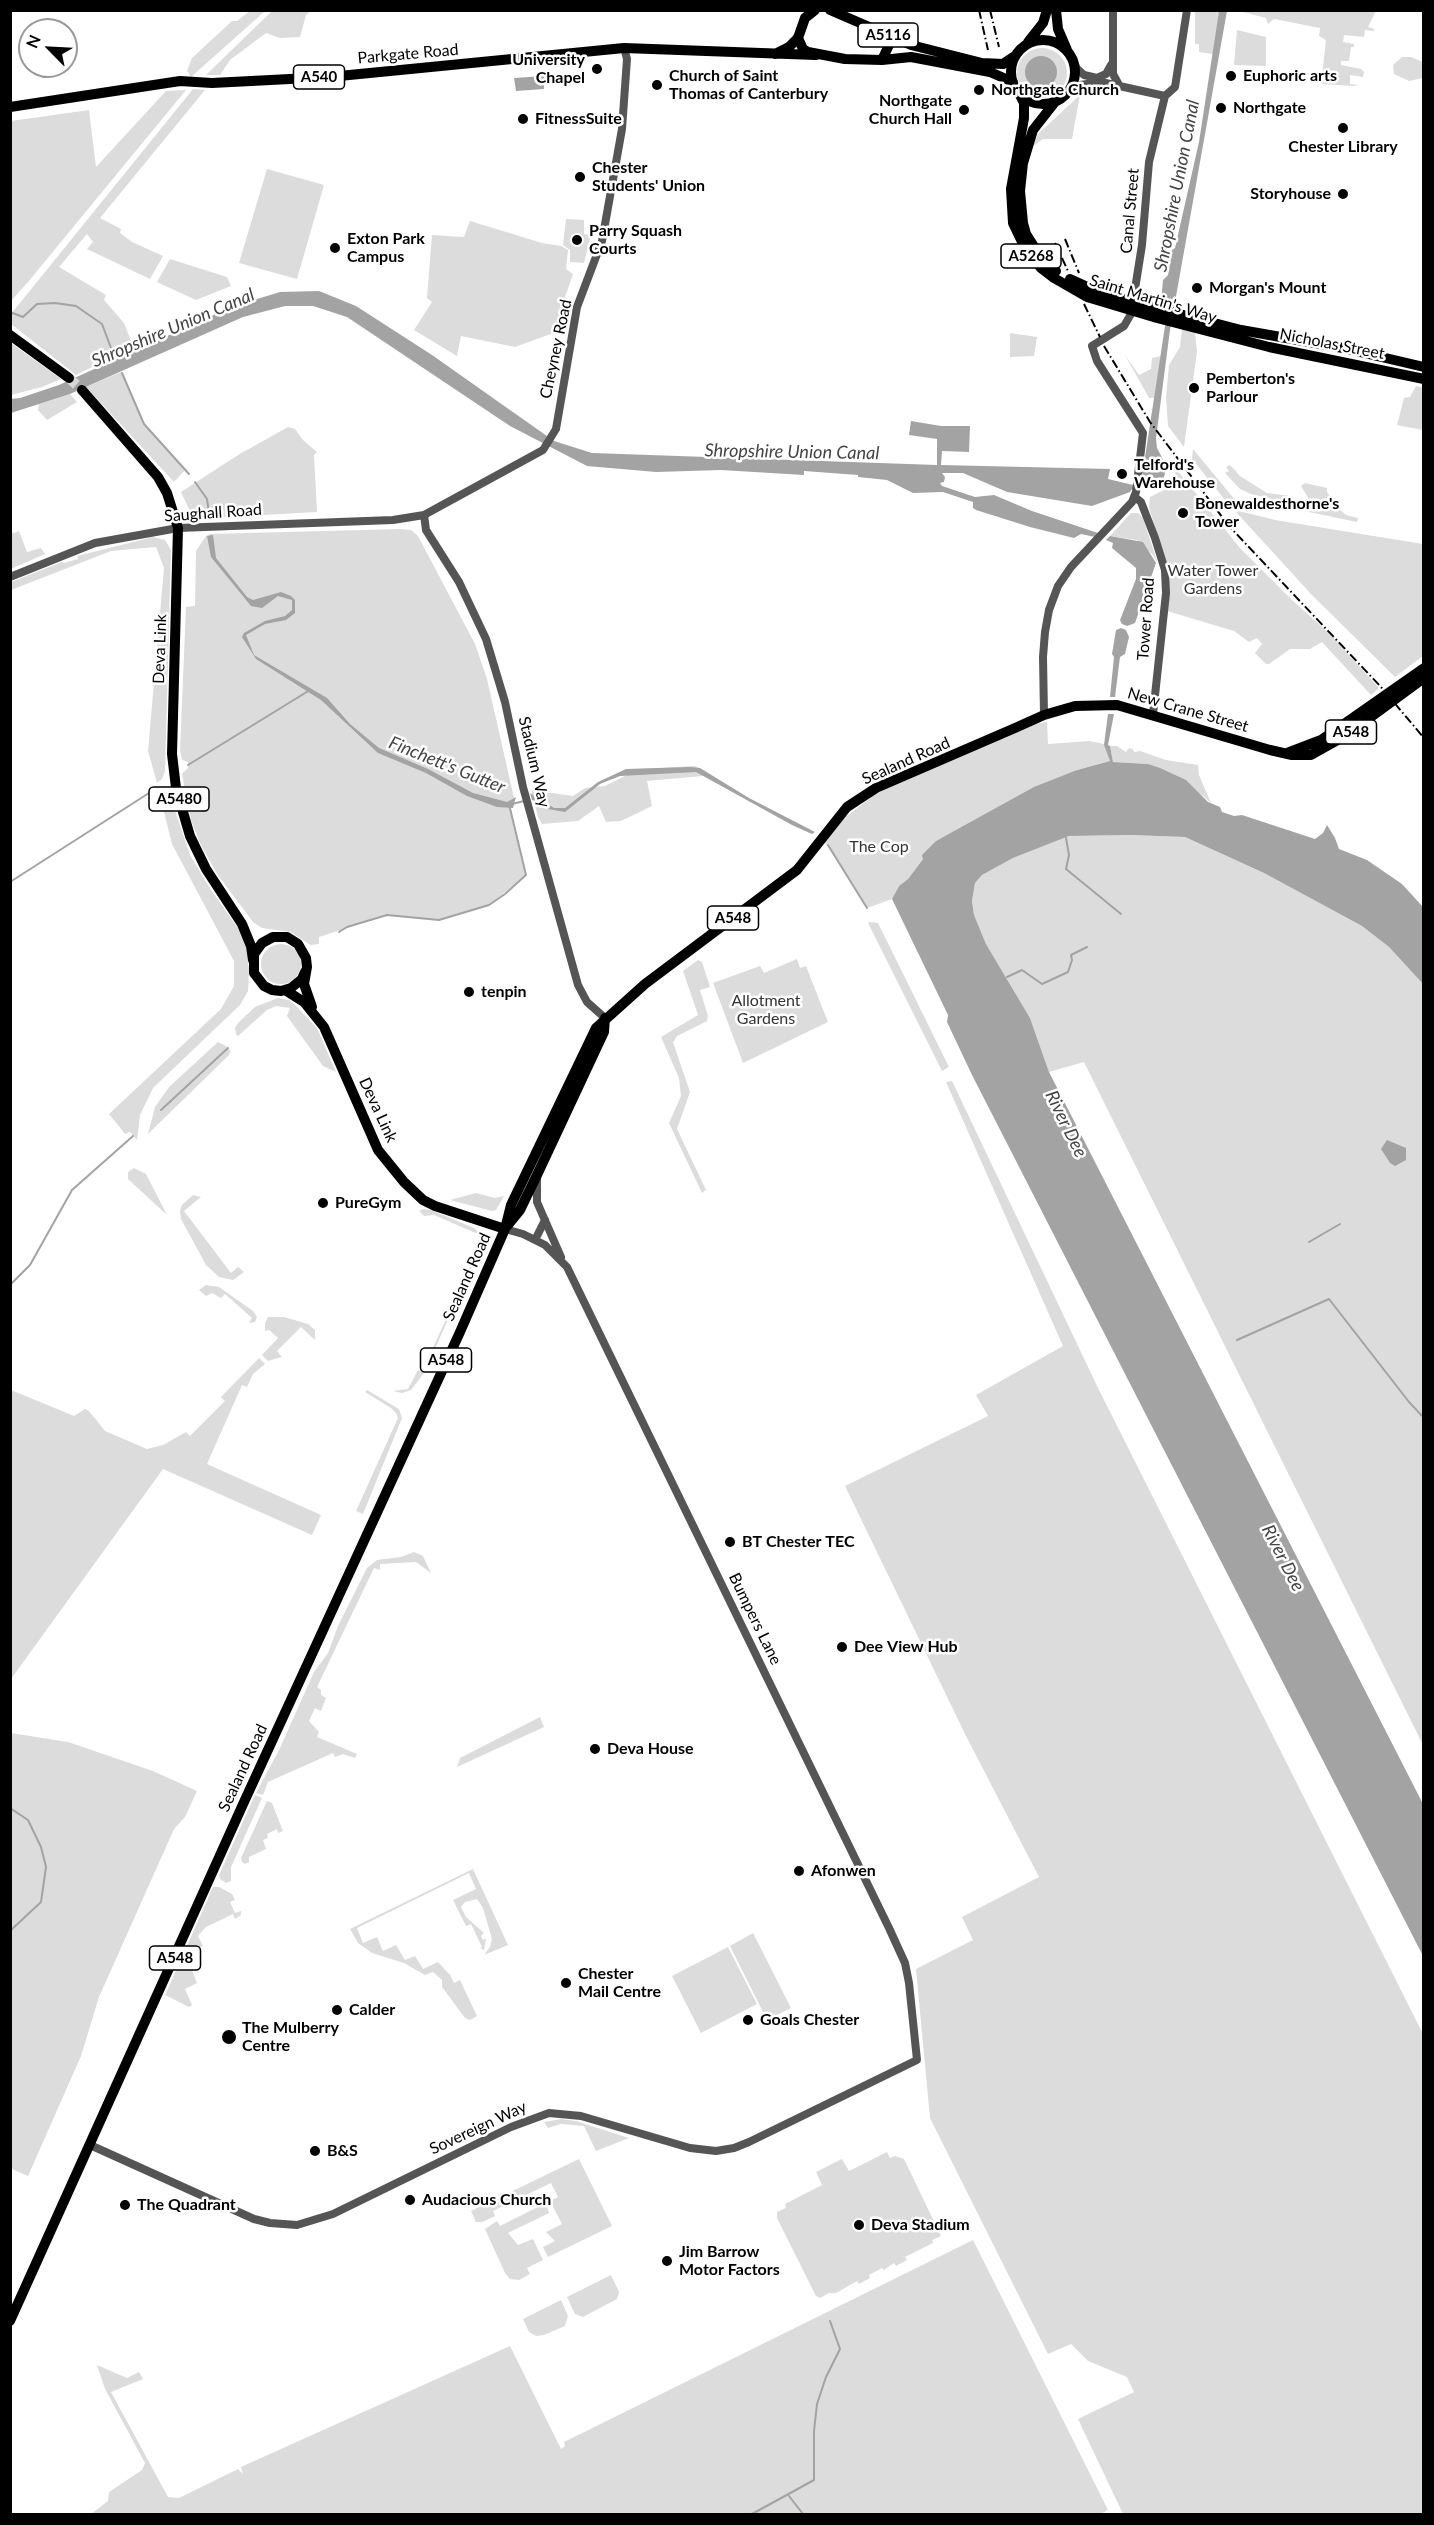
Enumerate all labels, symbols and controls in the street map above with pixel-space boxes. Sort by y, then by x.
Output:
north arrow [18,18,78,78]
road number: A5116 [858,23,918,47]
text: N [22,32,44,51]
street label: Parkgate Road [357,40,459,68]
place label: University Chapel [512,50,585,88]
marker: University Chapel [590,62,604,76]
road number: A540 [294,65,344,89]
place label: Church of Saint Thomas of Canterbury [669,66,828,104]
place label: Euphoric arts [1243,66,1337,86]
marker: Euphoric arts [1224,69,1238,83]
marker: Church of Saint Thomas of Canterbury [650,78,664,92]
place label: Northgate Church [991,80,1119,100]
marker: Northgate Church [972,83,986,97]
place label: Northgate Church Hall [869,91,952,129]
water label: Shropshire Union Canal [1150,98,1204,274]
place label: Northgate [1233,98,1306,118]
marker: Northgate [1214,101,1228,115]
marker: Northgate Church Hall [957,103,971,117]
place label: FitnessSuite [535,109,622,129]
marker: FitnessSuite [516,112,530,126]
marker: Chester Library [1336,121,1350,135]
place label: Chester Library [1288,137,1398,157]
place label: Chester Students' Union [592,158,705,196]
street label: Canal Street [1117,168,1143,254]
marker: Chester Students' Union [573,170,587,184]
place label: Storyhouse [1250,184,1331,204]
marker: Storyhouse [1336,187,1350,201]
place label: Parry Squash Courts [589,221,682,259]
place label: Exton Park Campus [347,229,425,267]
marker: Parry Squash Courts [570,233,584,247]
marker: Exton Park Campus [328,241,342,255]
road number: A5268 [1001,244,1061,268]
street label: Saint Martin's Way [1087,271,1219,327]
place label: Morgan's Mount [1209,278,1326,298]
marker: Morgan's Mount [1190,281,1204,295]
water label: Shropshire Union Canal [88,284,258,372]
street label: Cheyney Road [536,298,576,400]
street label: Nicholas Street [1278,324,1386,364]
place label: Pemberton's Parlour [1206,369,1295,407]
marker: Pemberton's Parlour [1187,381,1201,395]
water label: Shropshire Union Canal [704,440,880,464]
place label: Telford's Warehouse [1134,455,1215,493]
marker: Telford's Warehouse [1115,467,1129,481]
place label: Bonewaldesthorne's Tower [1195,494,1339,532]
street label: Saughall Road [164,500,262,526]
marker: Bonewaldesthorne's Tower [1176,506,1190,520]
park label: Water Tower Gardens [1168,561,1258,599]
street label: Tower Road [1134,577,1158,661]
street label: Deva Link [149,614,171,684]
street label: New Crane Street [1125,684,1251,736]
street label: Stadium Way [514,715,554,809]
road number: A548 [1326,720,1376,744]
water label: Finchett's Gutter [386,732,508,798]
street label: Sealand Road [859,733,953,789]
road number: A5480 [149,787,209,811]
park label: The Cop [849,837,909,857]
road number: A548 [708,906,758,930]
place label: tenpin [481,982,527,1002]
marker: tenpin [462,985,476,999]
park label: Allotment Gardens [731,991,801,1029]
street label: Deva Link [355,1074,401,1146]
water label: River Dee [1041,1087,1091,1161]
place label: PureGym [335,1193,401,1213]
marker: PureGym [316,1196,330,1210]
street label: Sealand Road [439,1230,495,1324]
road number: A548 [420,1348,472,1372]
water label: River Dee [1257,1521,1309,1595]
place label: BT Chester TEC [742,1532,855,1552]
marker: BT Chester TEC [723,1535,737,1549]
street label: Bumpers Lane [724,1570,786,1668]
place label: Dee View Hub [854,1637,958,1657]
marker: Dee View Hub [835,1640,849,1654]
street label: Sealand Road [214,1721,272,1815]
place label: Deva House [607,1739,694,1759]
marker: Deva House [588,1742,602,1756]
place label: Afonwen [811,1861,876,1881]
marker: Afonwen [792,1864,806,1878]
road number: A548 [150,1946,201,1970]
place label: Chester Mail Centre [578,1964,661,2002]
marker: Chester Mail Centre [559,1976,573,1990]
place label: Calder [349,2000,395,2020]
marker: Calder [330,2003,344,2017]
place label: Goals Chester [760,2010,859,2030]
marker: Goals Chester [741,2013,755,2027]
place label: The Mulberry Centre [242,2018,339,2056]
marker: The Mulberry Centre [220,2028,238,2046]
street label: Sovereign Way [426,2097,530,2159]
place label: B&S [327,2141,358,2161]
marker: B&S [308,2144,322,2158]
place label: Audacious Church [422,2190,551,2210]
marker: Audacious Church [403,2193,417,2207]
place label: The Quadrant [137,2195,236,2215]
marker: The Quadrant [118,2198,132,2212]
place label: Deva Stadium [871,2215,970,2235]
marker: Deva Stadium [852,2218,866,2232]
place label: Jim Barrow Motor Factors [679,2242,780,2280]
marker: Jim Barrow Motor Factors [660,2254,674,2268]

